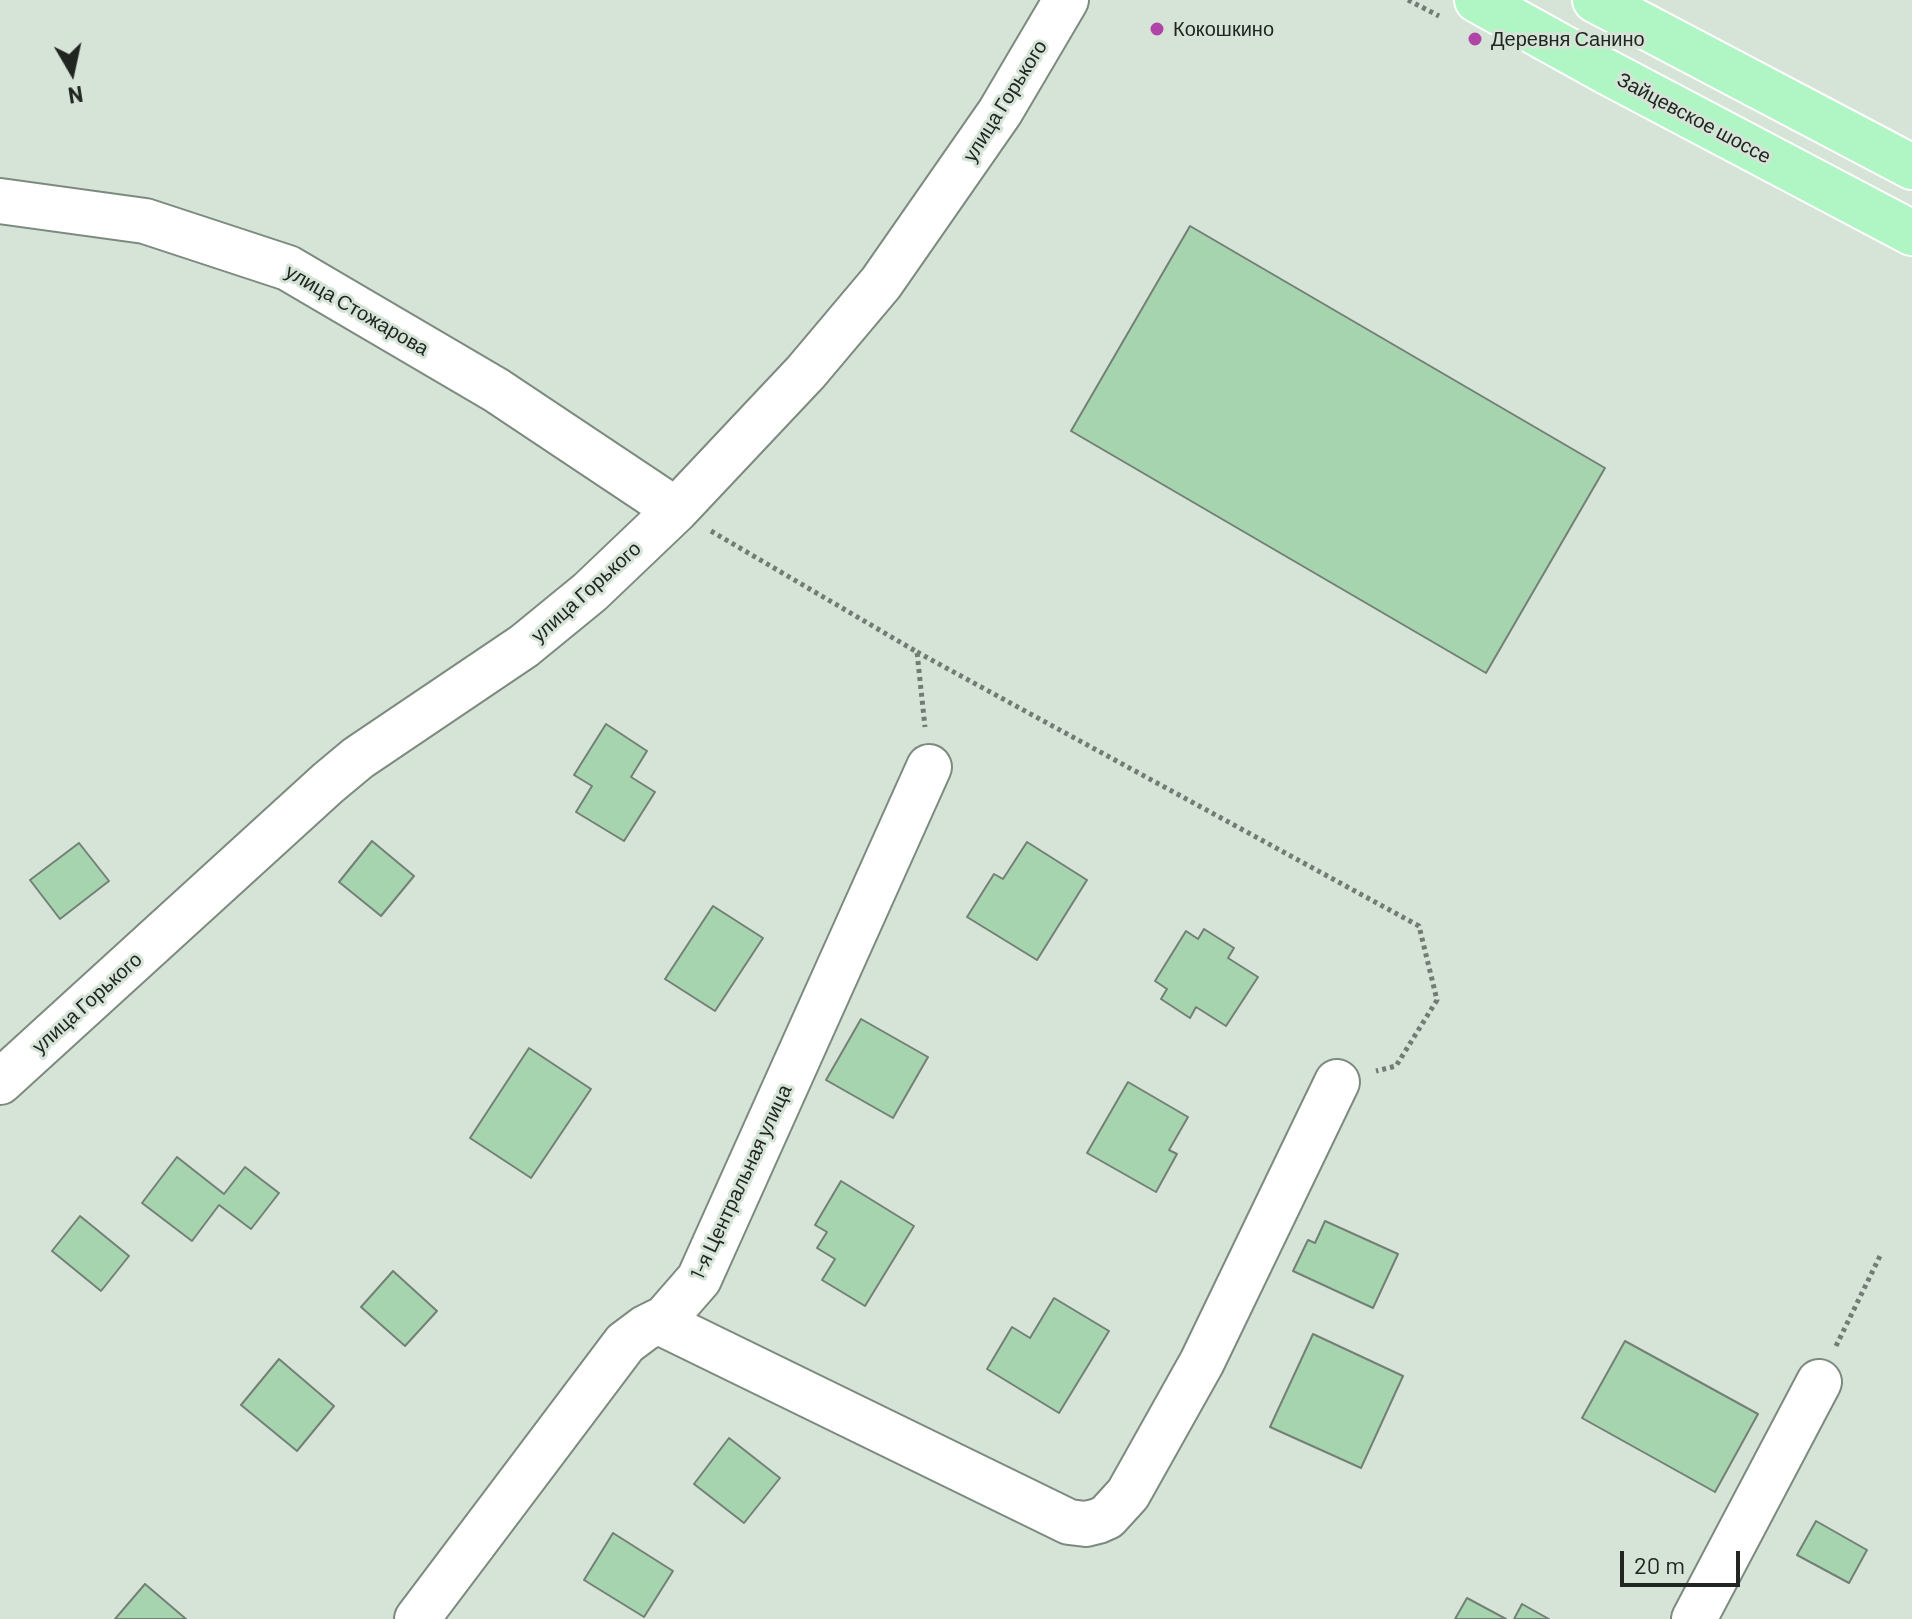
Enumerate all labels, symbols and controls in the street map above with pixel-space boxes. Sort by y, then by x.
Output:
place label: Кокошкино [1173,17,1274,41]
marker: Кокошкино [1148,20,1166,38]
place label: Деревня Санино [1491,27,1645,51]
marker: Деревня Санино [1466,30,1484,48]
north arrow [32,32,112,112]
street label: улица Горького [958,36,1052,166]
street label: Зайцевское шоссе [1613,67,1775,169]
text: N [66,82,85,110]
street label: улица Стожарова [281,259,433,361]
street label: улица Горького [526,537,646,647]
street label: улица Горького [27,948,147,1058]
street label: 1-я Центральная улица [685,1081,797,1283]
scale bar [1624,1535,1744,1585]
text: 20 m [1634,1550,1685,1579]

